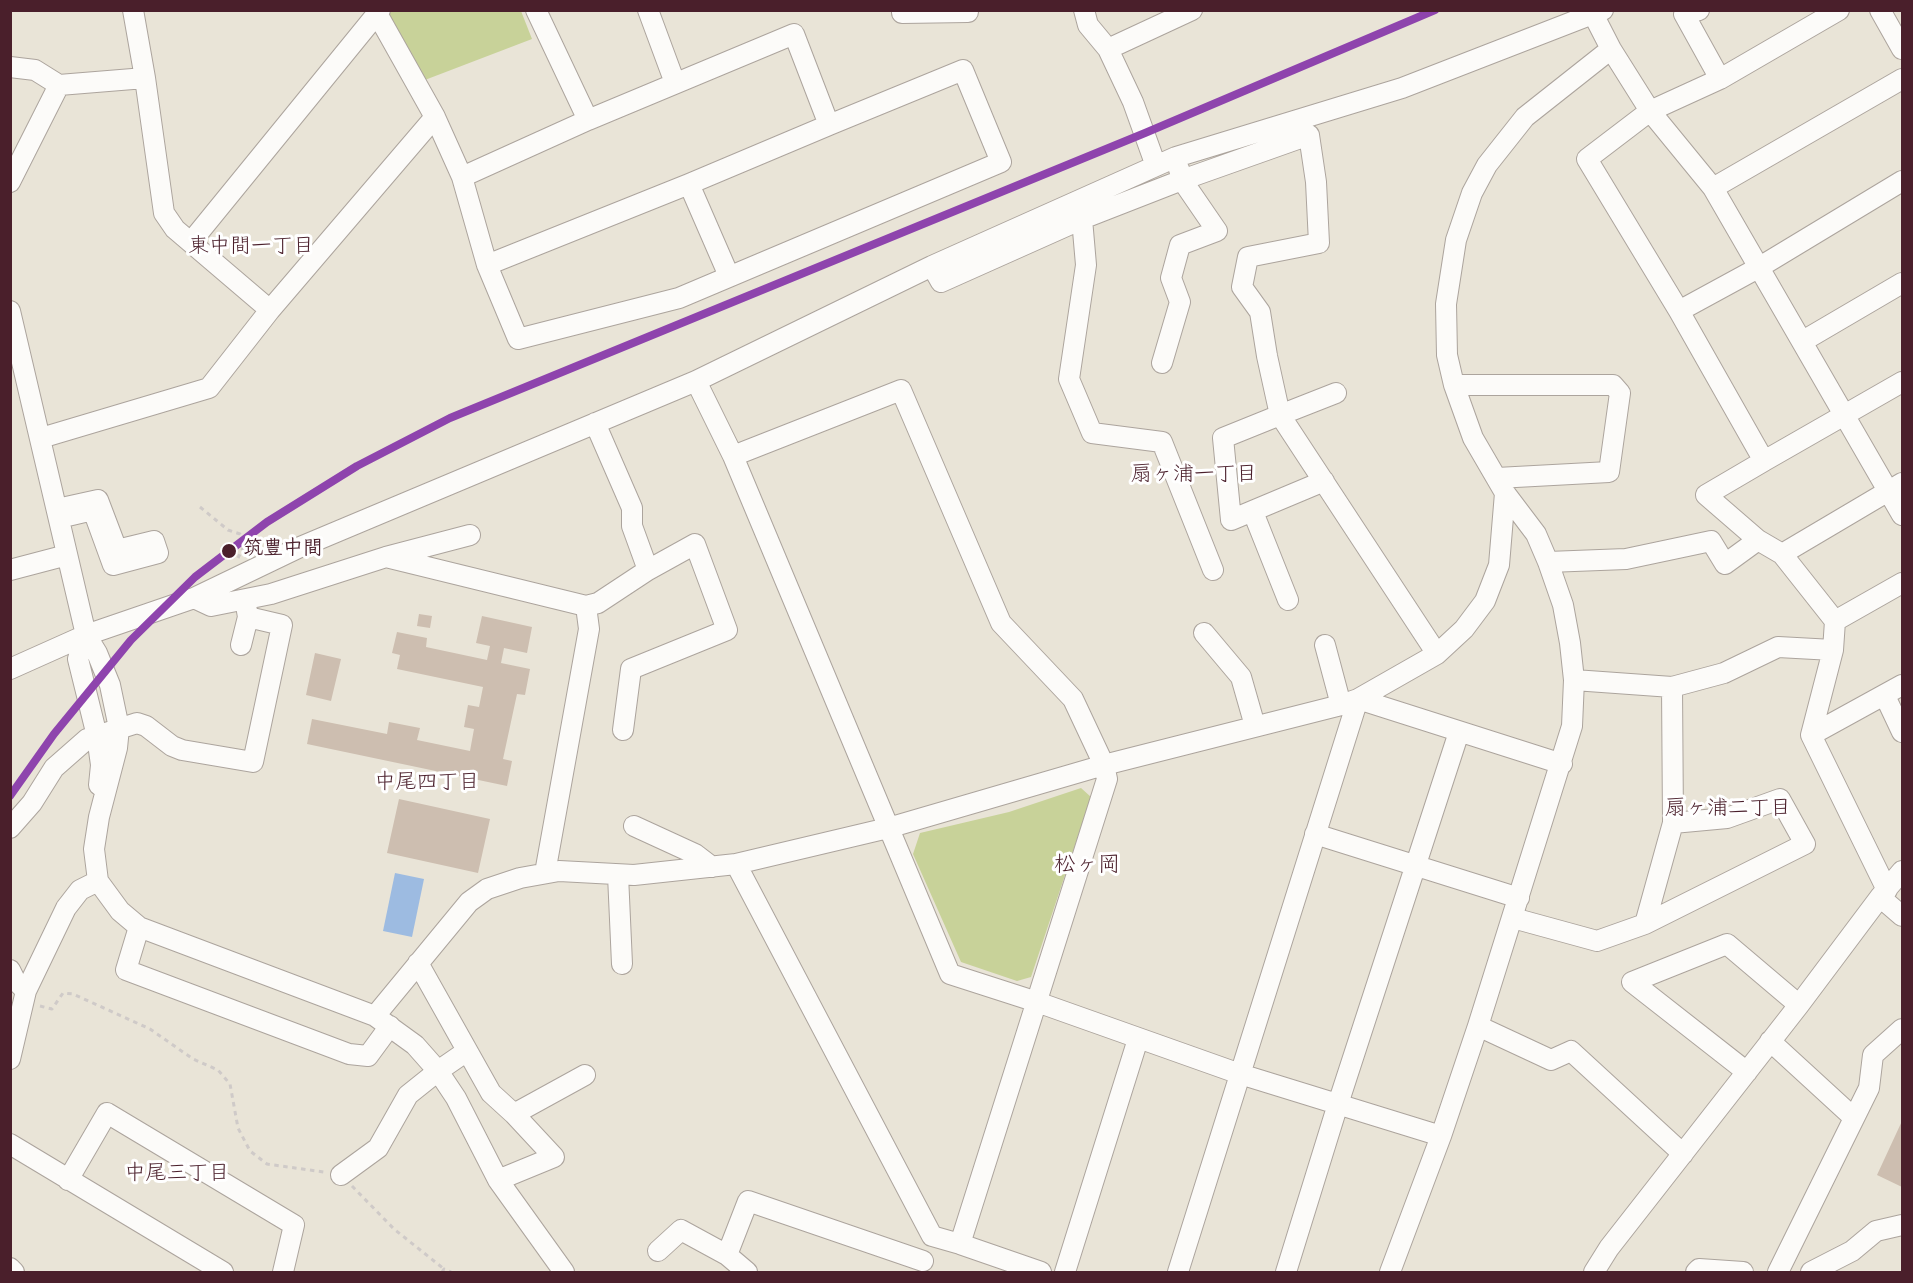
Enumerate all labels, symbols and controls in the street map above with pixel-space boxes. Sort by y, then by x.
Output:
district label: 東中間一丁目 [188,236,314,262]
district label: 扇ヶ浦一丁目 [1131,464,1257,490]
place label: 筑豊中間 [243,539,323,563]
marker: 筑豊中間 [220,542,238,560]
district label: 中尾四丁目 [375,772,479,798]
district label: 扇ヶ浦二丁目 [1665,798,1791,824]
district label: 松ヶ岡 [1054,855,1120,881]
district label: 中尾三丁目 [125,1163,229,1189]

